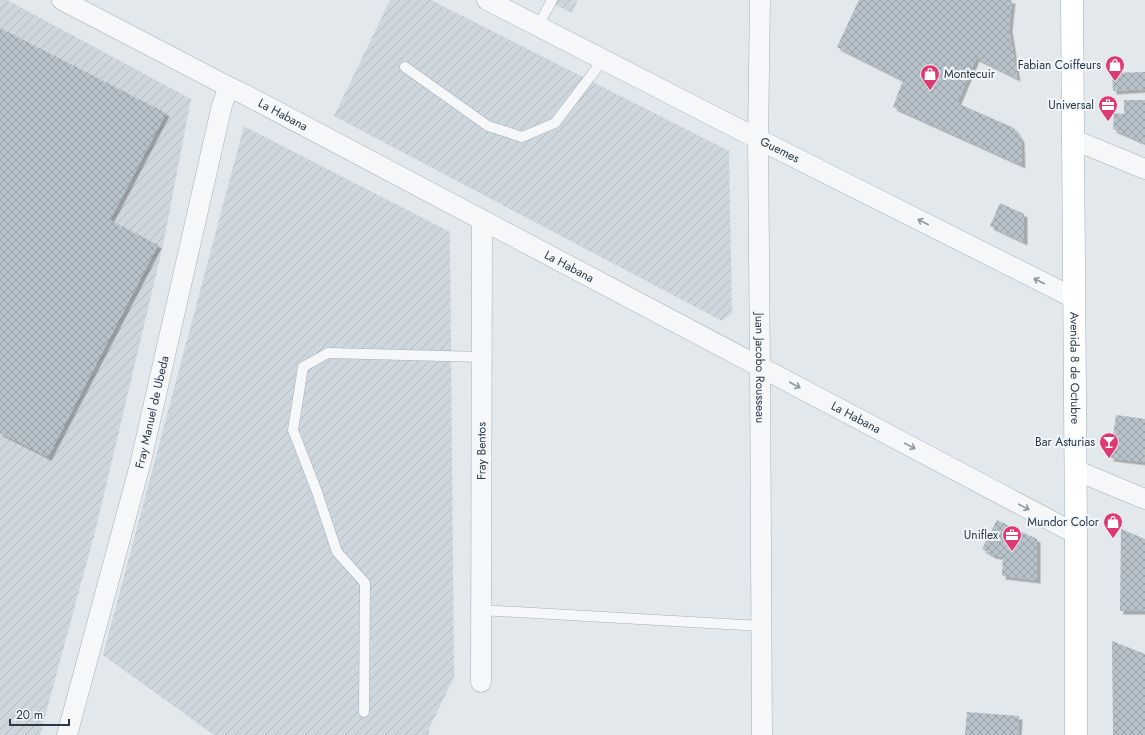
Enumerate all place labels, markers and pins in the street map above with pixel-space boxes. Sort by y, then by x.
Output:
shop icon: Fabian Coiffeurs [1104,54,1126,82]
place label: Fabian Coiffeurs [1018,56,1101,74]
shop icon: Montecuir [919,63,941,91]
place label: Montecuir [944,65,996,83]
office icon: Universal [1097,94,1119,122]
place label: Universal [1048,96,1094,114]
bar icon: Bar Asturias [1098,431,1120,459]
place label: Bar Asturias [1035,433,1095,451]
shop icon: Mundor Color [1102,511,1124,539]
place label: Mundor Color [1027,513,1100,531]
office icon: Uniflex [1001,524,1023,552]
place label: Uniflex [964,526,999,544]

